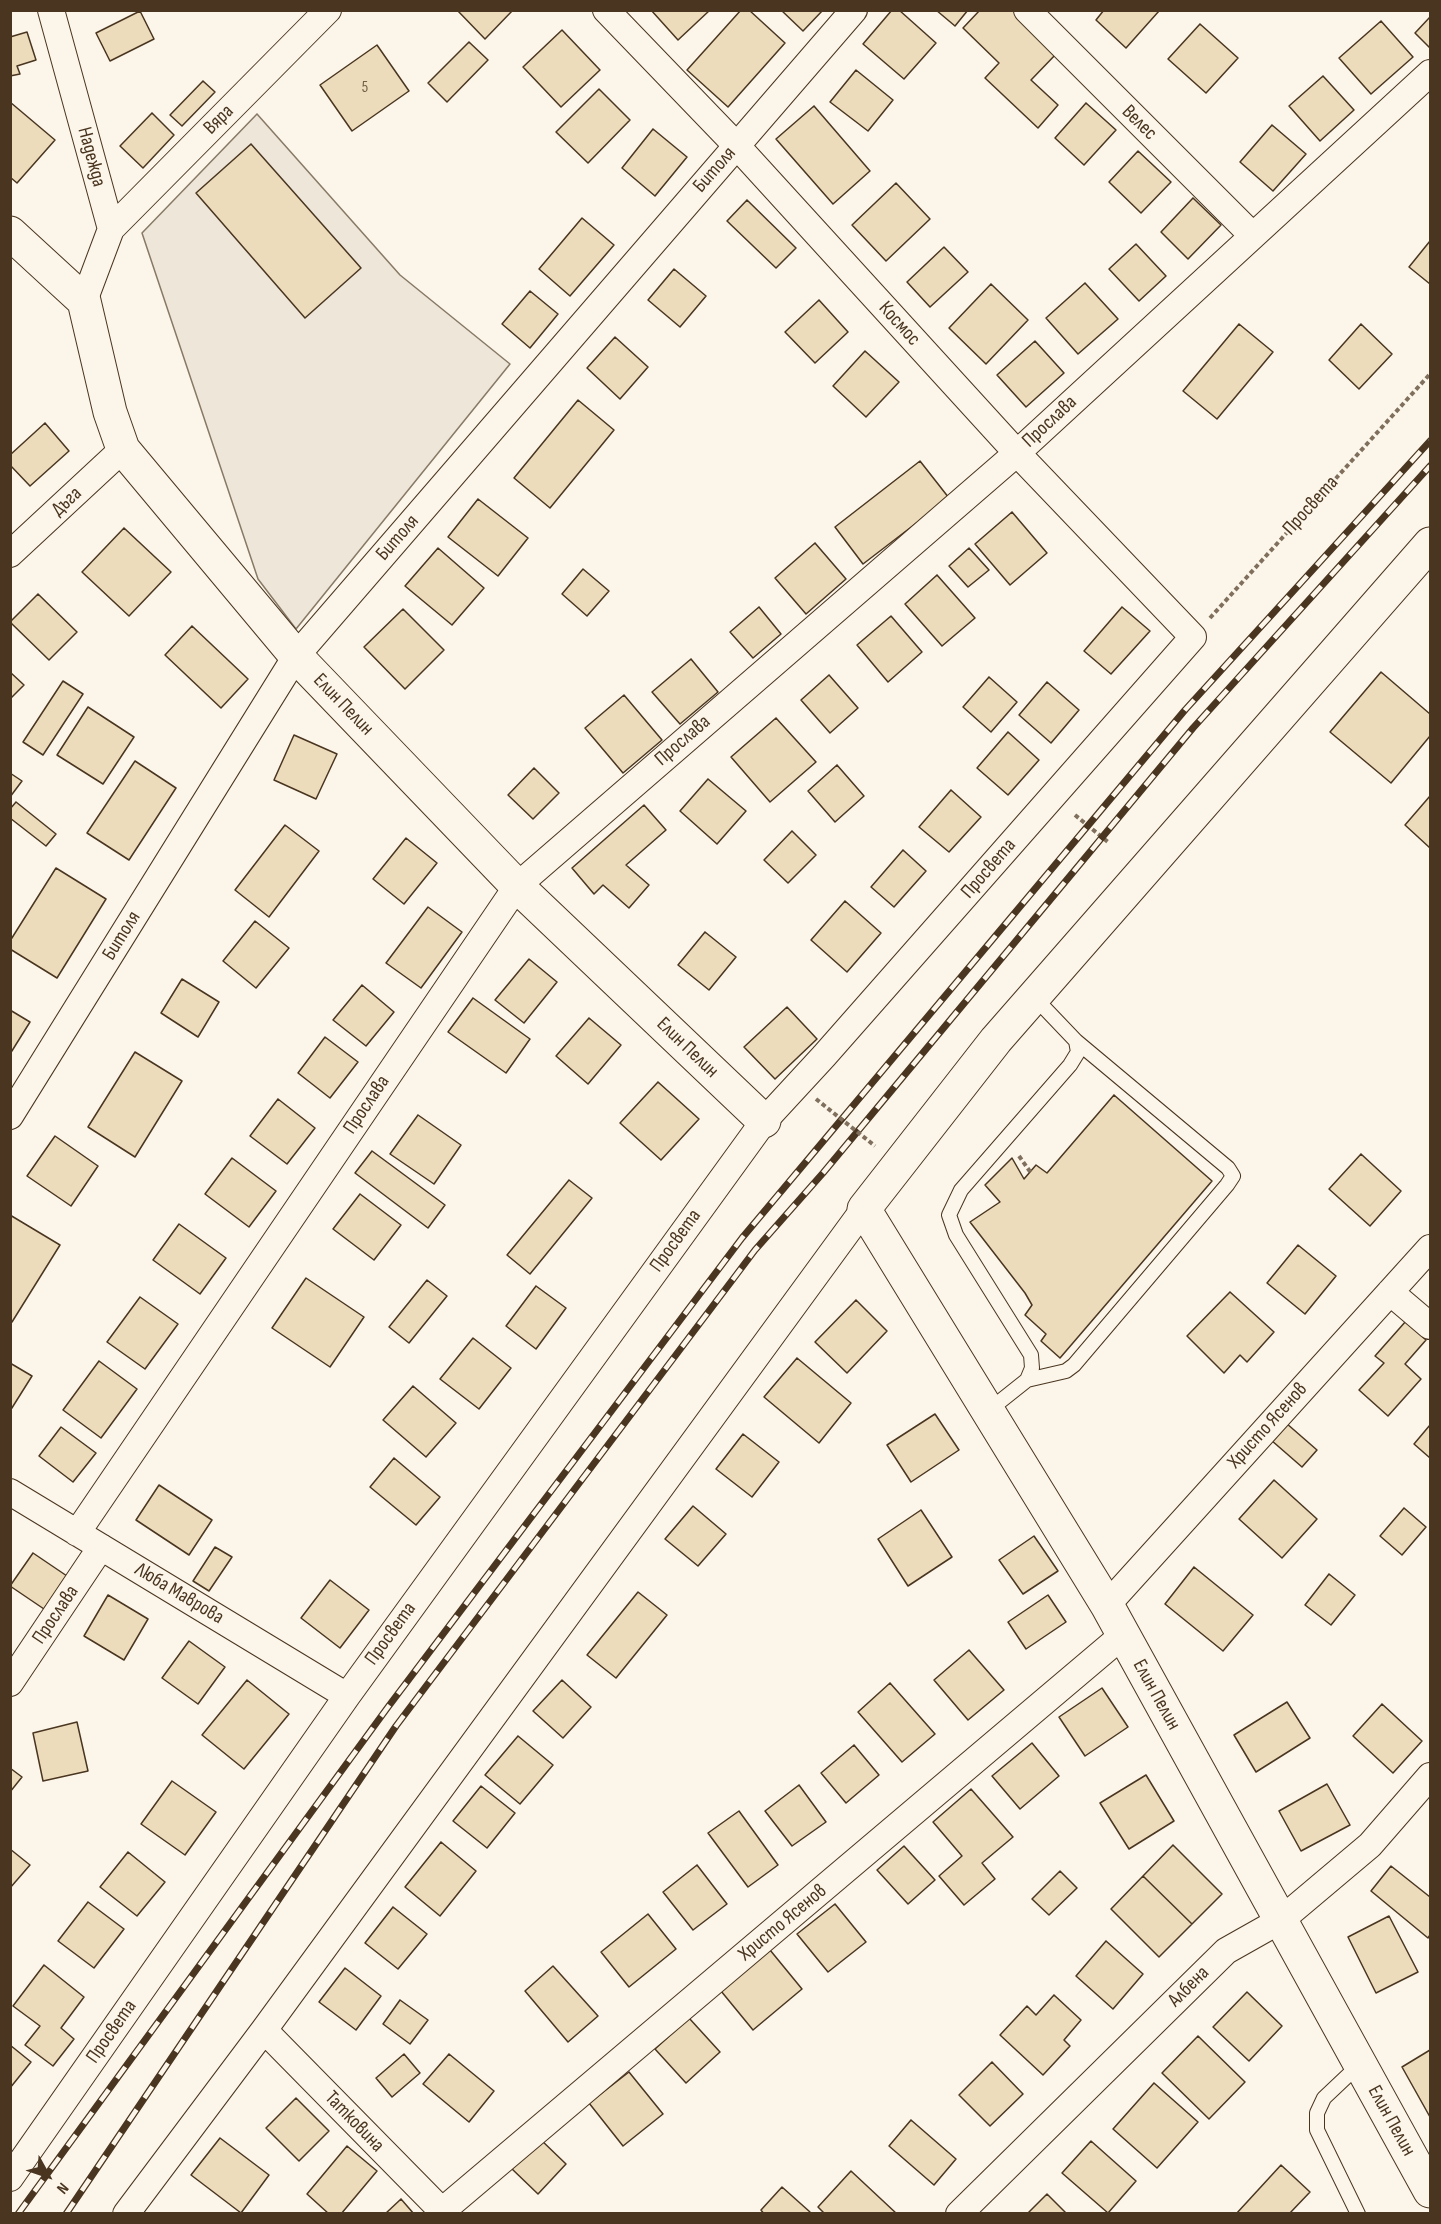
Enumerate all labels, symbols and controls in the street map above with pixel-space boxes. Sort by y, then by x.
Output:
house number: 5 [362,78,368,98]
street label: Вяра [199,100,239,140]
street label: Велес [1116,100,1162,146]
street label: Надежда [72,124,110,190]
street label: Битоля [688,142,742,198]
street label: Космос [873,297,925,351]
street label: Прослава [1018,391,1082,453]
street label: Просвета [1278,471,1344,541]
street label: Дъга [47,482,87,522]
street label: Битоля [371,510,425,566]
street label: Елин Пелин [308,669,378,741]
street label: Прослава [650,710,716,772]
street label: Просвета [956,834,1022,904]
street label: Битоля [98,907,146,965]
street label: Елин Пелин [651,1013,723,1083]
street label: Прослава [339,1071,395,1139]
street label: Просвета [645,1205,707,1277]
street label: Христо Ясенов [1223,1378,1313,1474]
street label: Люба Маврова [130,1558,228,1630]
street label: Прослава [28,1581,84,1649]
street label: Просвета [360,1598,422,1670]
street label: Елин Пелин [1127,1656,1185,1734]
street label: Христо Ясенов [734,1879,832,1967]
street label: Албена [1163,1961,1215,2013]
street label: Просвета [82,1996,142,2068]
street label: Елин Пелин [1362,2082,1420,2160]
street label: Татковина [319,2086,389,2158]
north arrow [18,2146,78,2206]
text: N [52,2179,72,2197]

